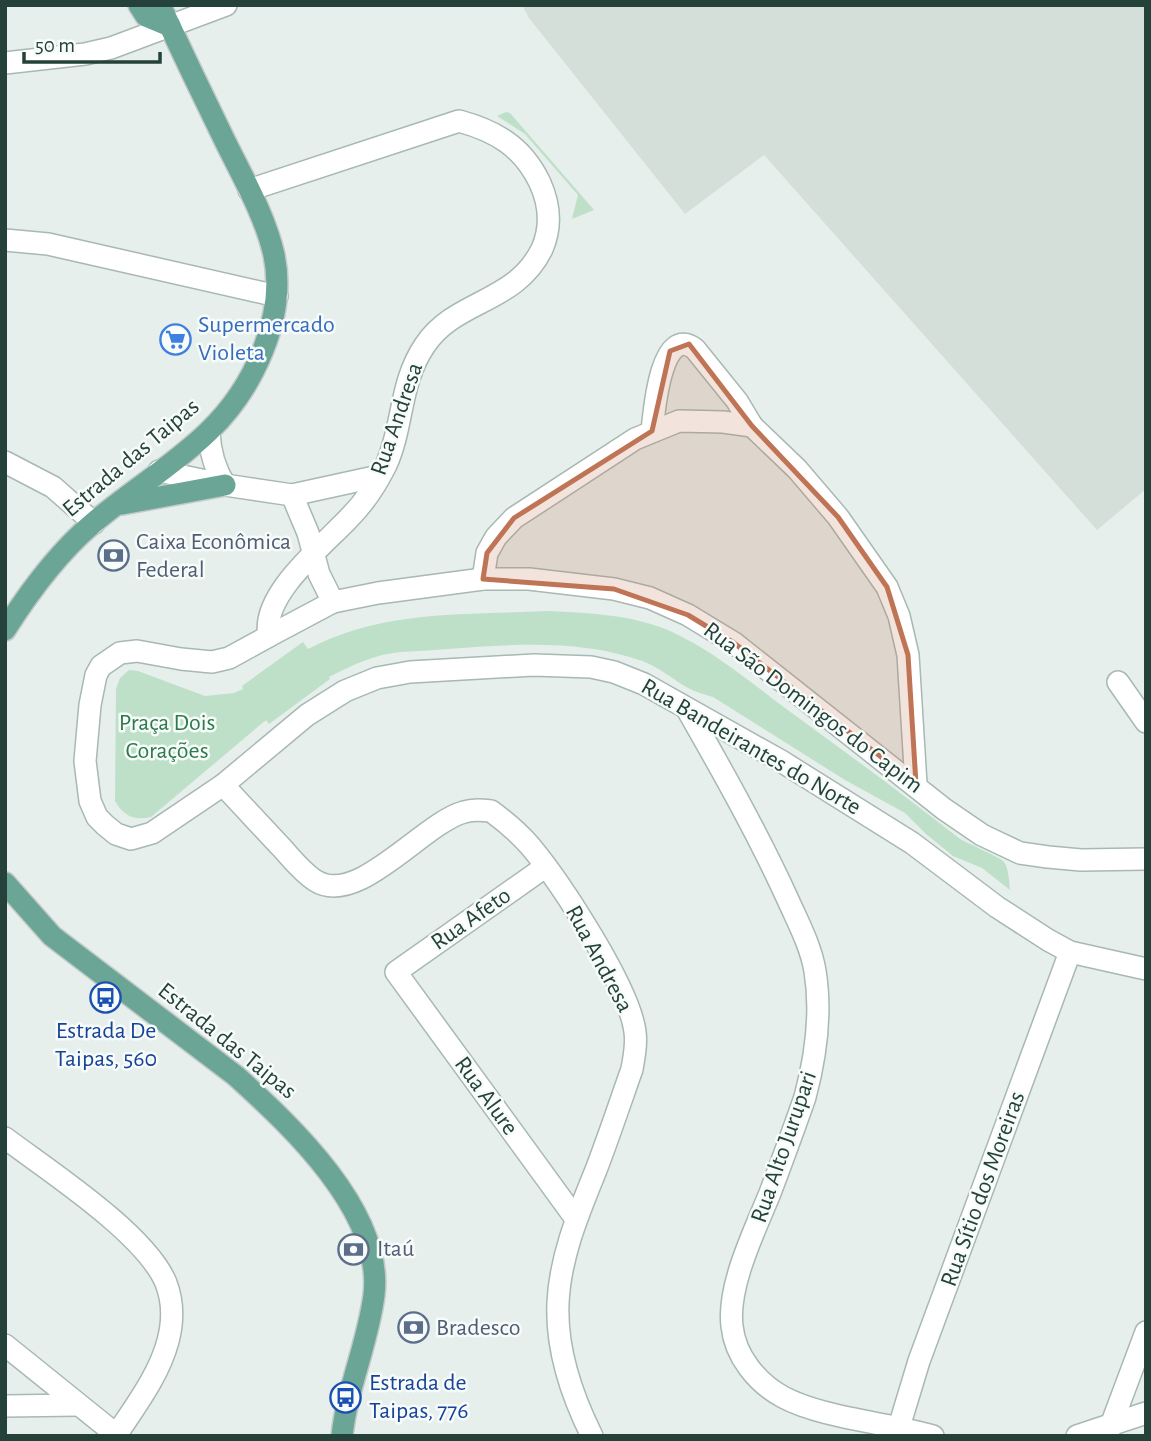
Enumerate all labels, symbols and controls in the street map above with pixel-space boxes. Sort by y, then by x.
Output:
scale bar [24,21,161,65]
text: 50 m [35,35,75,56]
place label: Supermercado Violeta [198,313,335,365]
supermarket icon: Supermercado Violeta [158,322,192,356]
street label: Rua Andresa [367,360,427,478]
street label: Estrada das Taipas [58,394,204,522]
place label: Caixa Econômica Federal [136,530,291,582]
bank icon: Caixa Econômica Federal [96,539,130,573]
street label: Rua São Domingos do Capim [699,618,927,798]
street label: Rua Bandeirantes do Norte [637,674,865,820]
park label: Praça Dois Corações [119,711,215,763]
street label: Rua Afeto [427,883,515,955]
street label: Rua Andresa [561,902,637,1016]
street label: Estrada das Taipas [153,978,301,1104]
bus stop icon: Estrada De Taipas, 560 [89,980,123,1014]
place label: Estrada De Taipas, 560 [55,1019,157,1071]
street label: Rua Alure [450,1052,522,1140]
street label: Rua Alto Jurupari [747,1068,821,1226]
street label: Rua Sítio dos Moreiras [937,1088,1029,1290]
bank icon: Itaú [337,1232,371,1266]
place label: Itaú [377,1237,414,1261]
bank icon: Bradesco [396,1311,430,1345]
place label: Bradesco [436,1316,521,1340]
place label: Estrada de Taipas, 776 [369,1371,469,1423]
bus stop icon: Estrada de Taipas, 776 [329,1380,363,1414]

